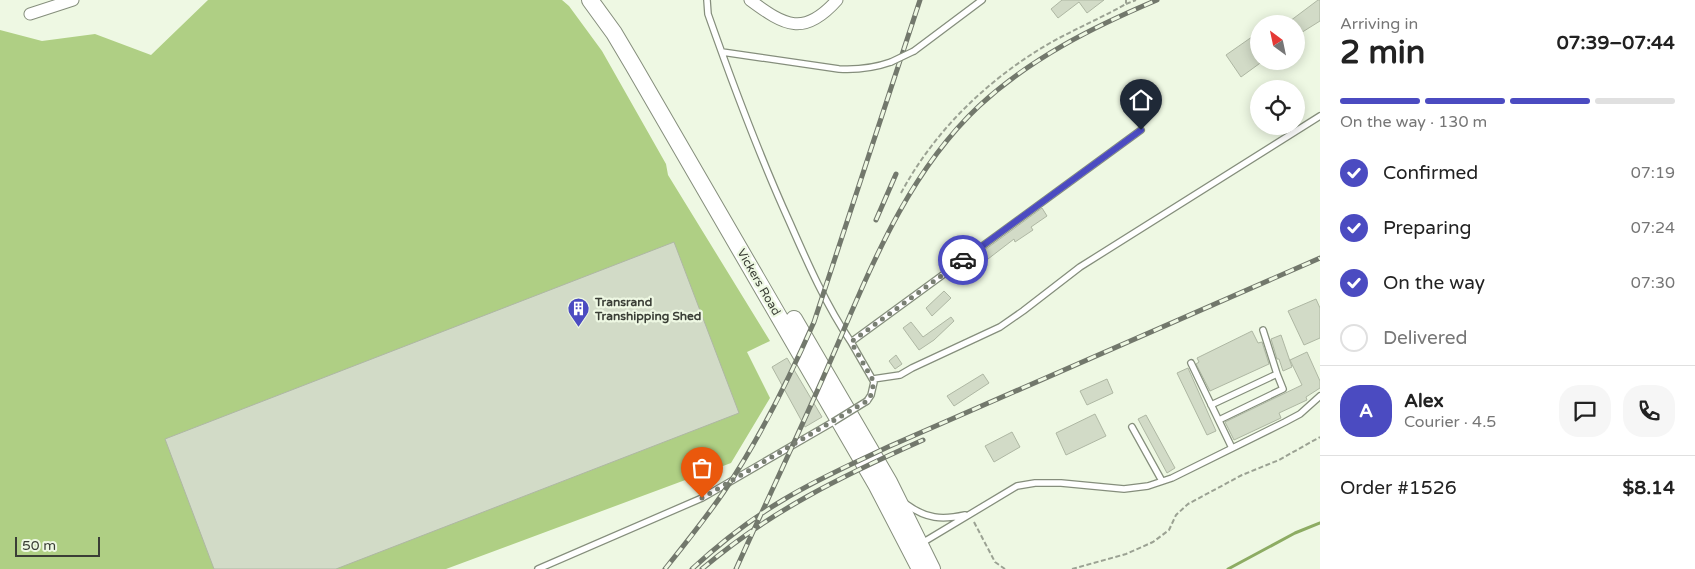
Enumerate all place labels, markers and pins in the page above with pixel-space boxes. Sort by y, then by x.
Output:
pin [1120,79,1162,130]
place label: Transrand Transhipping Shed [594,295,701,324]
building icon: Transrand Transhipping Shed [567,297,591,328]
pin [681,447,723,498]

